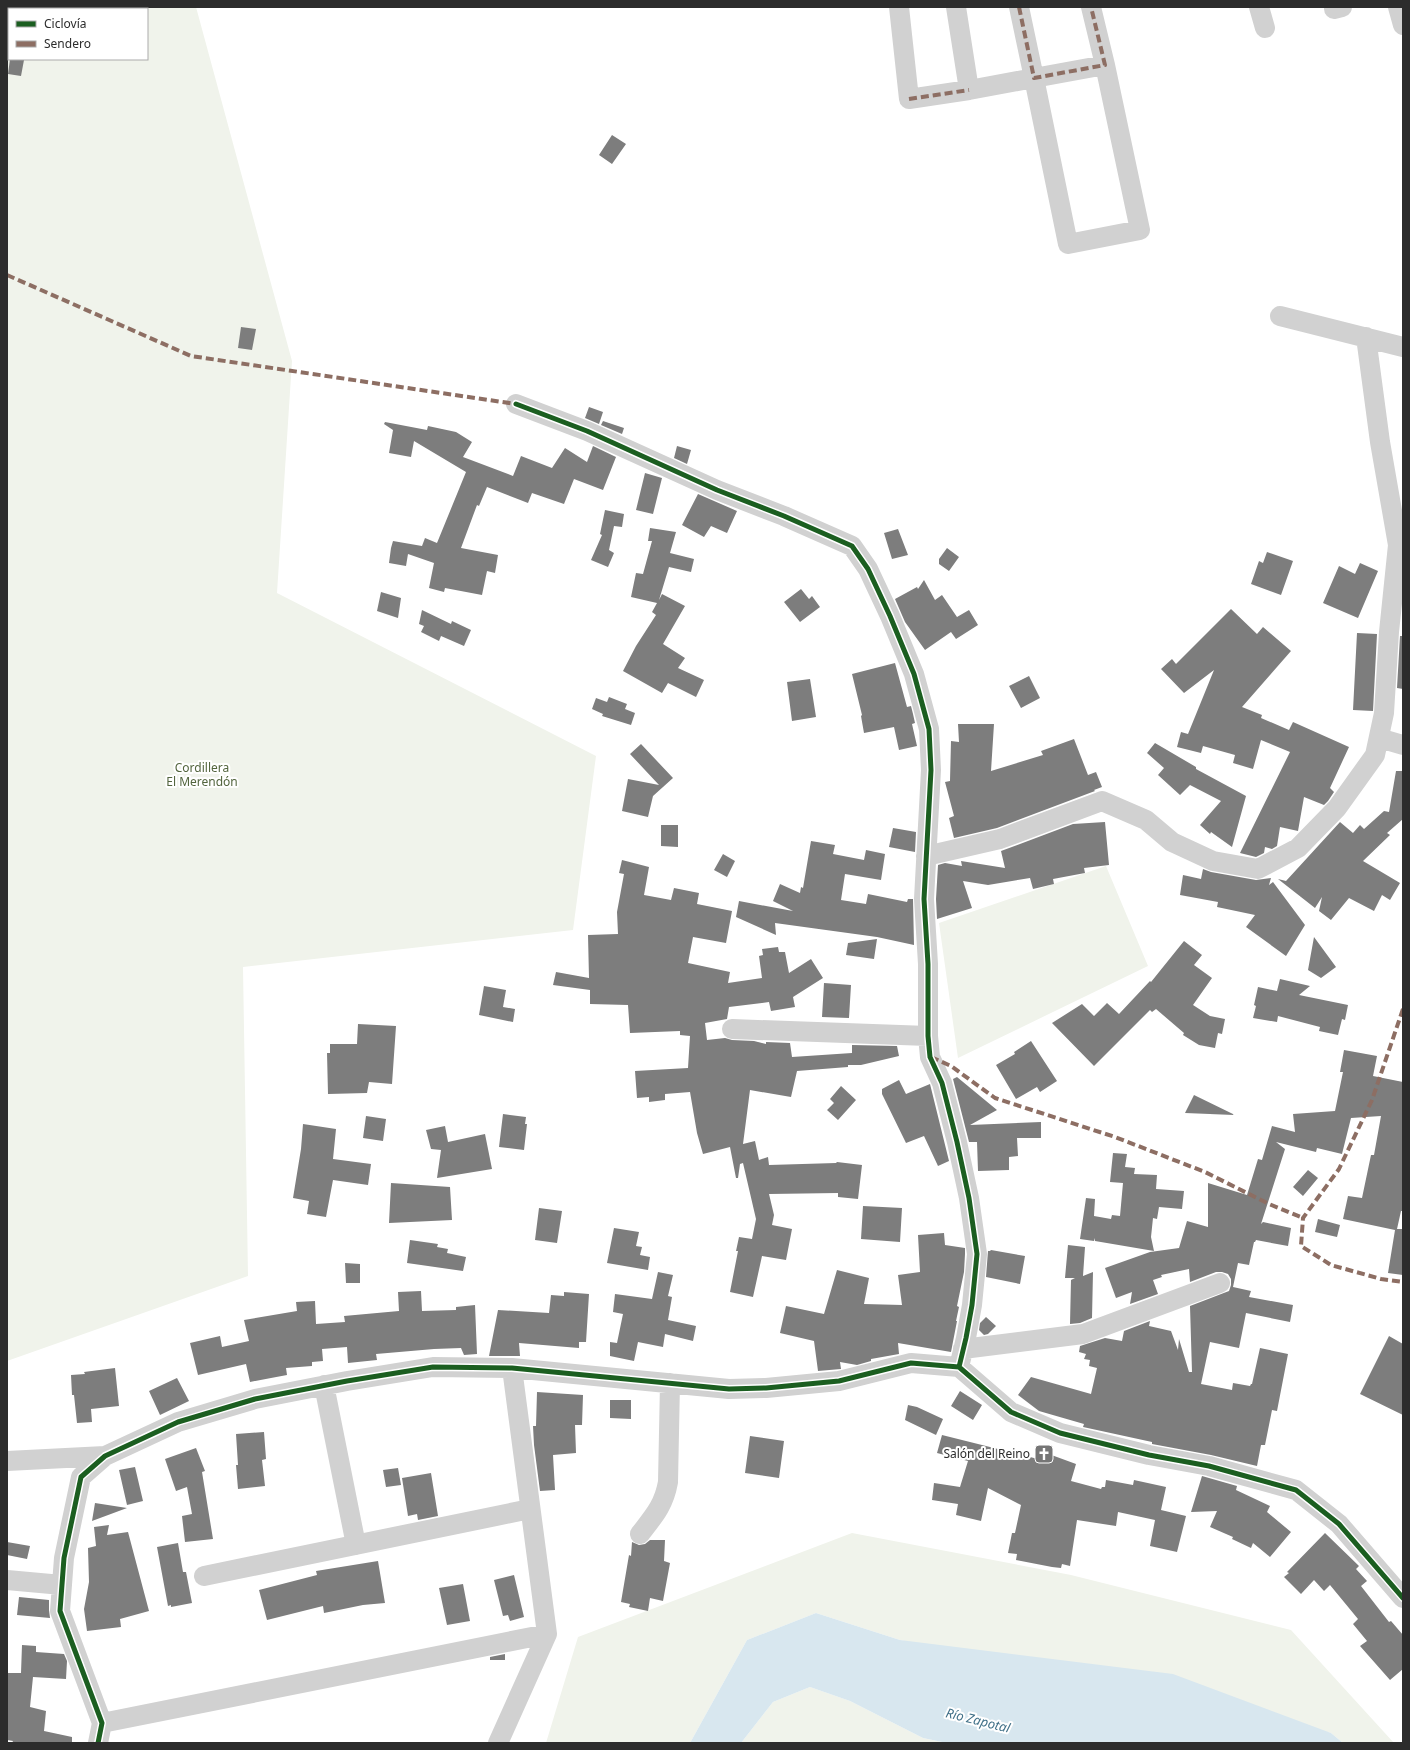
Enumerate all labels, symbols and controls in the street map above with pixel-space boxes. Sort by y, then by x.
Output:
legend [8,8,148,60]
text: Ciclovía [44,15,86,32]
text: Sendero [44,35,91,52]
park label: Cordillera El Merendón [166,759,238,790]
church icon: Salón del Reino [1033,1443,1055,1465]
place label: Salón del Reino [943,1445,1030,1462]
water label: Río Zapotal [944,1703,1013,1737]

